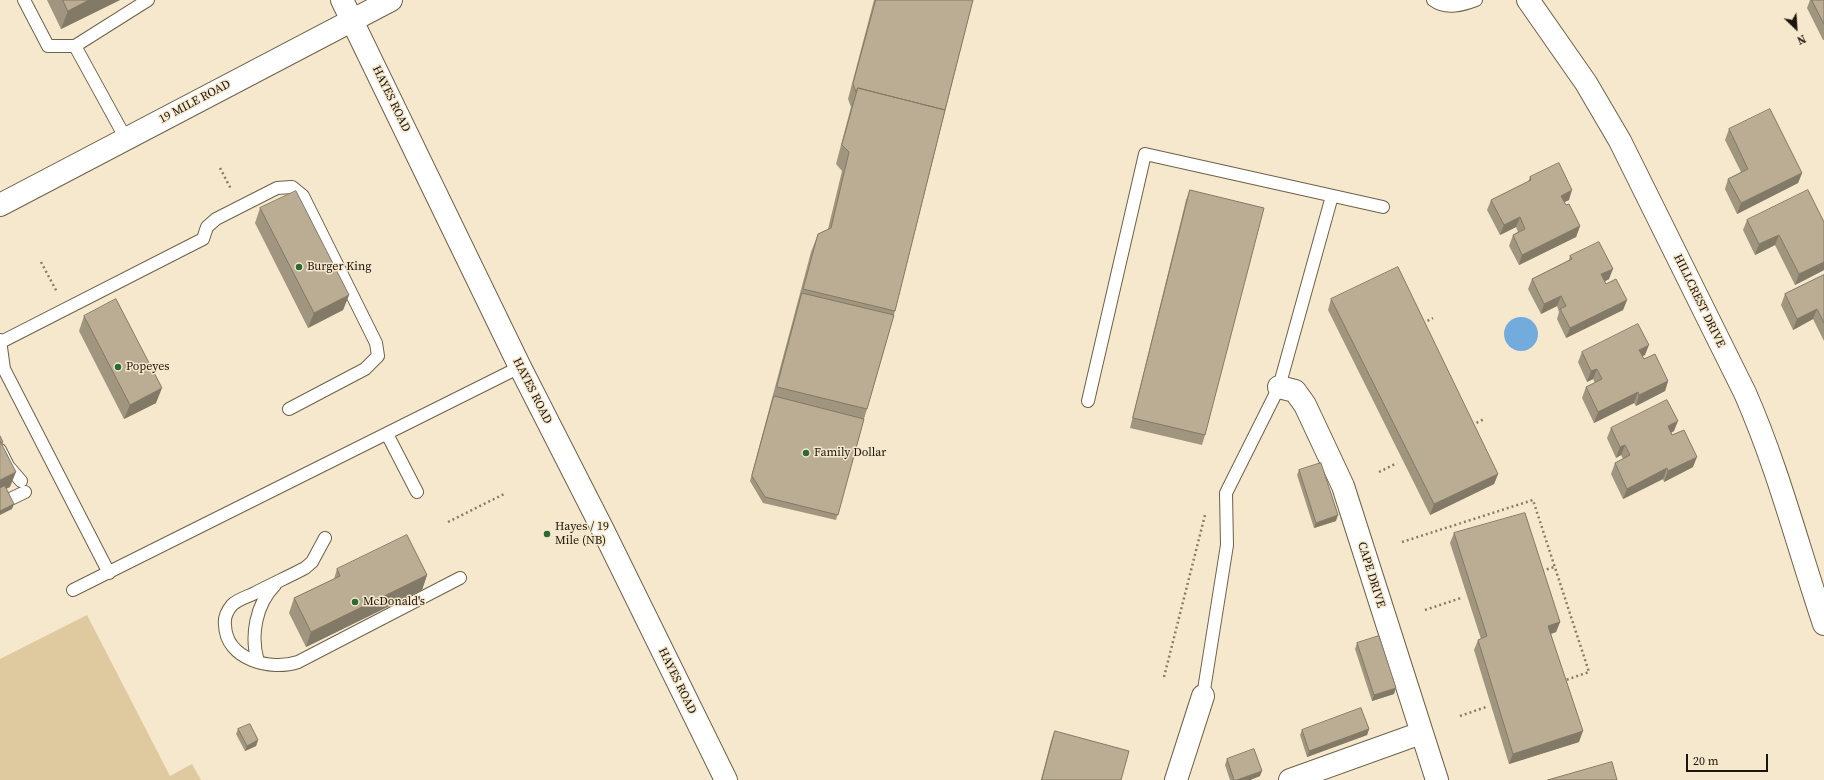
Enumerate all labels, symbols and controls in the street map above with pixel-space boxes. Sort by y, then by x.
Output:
north arrow [1776,8,1816,48]
text: N [1794,31,1808,48]
street label: HAYES ROAD [369,63,413,135]
street label: 19 MILE ROAD [157,77,233,127]
street label: HILLCREST DRIVE [1670,252,1728,350]
place label: Burger King [307,260,371,274]
marker: Burger King [294,262,304,272]
street label: HAYES ROAD [509,356,555,426]
place label: Popeyes [126,360,170,374]
marker: Popeyes [113,362,123,372]
place label: Family Dollar [814,446,886,460]
marker: Family Dollar [801,448,811,458]
place label: Hayes / 19 Mile (NB) [555,520,609,548]
marker: Hayes / 19 Mile (NB) [542,529,552,539]
street label: CAPE DRIVE [1354,540,1388,610]
place label: McDonald's [363,595,425,609]
marker: McDonald's [350,597,360,607]
street label: HAYES ROAD [655,645,699,717]
scale bar [1688,746,1770,772]
text: 20 m [1693,753,1719,769]

